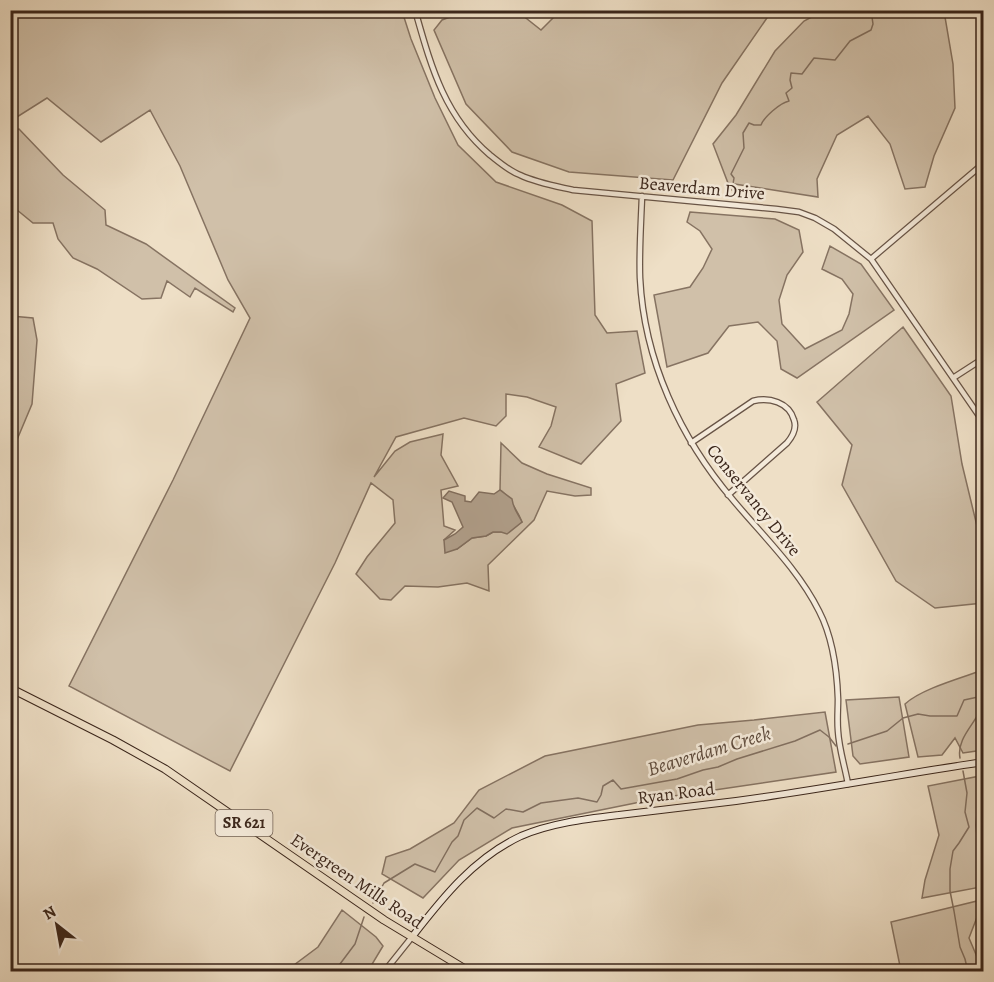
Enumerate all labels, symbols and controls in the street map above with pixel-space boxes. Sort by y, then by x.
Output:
street label: Beaverdam Drive [638,171,766,205]
street label: Conservancy Drive [701,439,807,561]
water label: Beaverdam Creek [644,719,774,783]
street label: Ryan Road [636,776,716,810]
road number: SR 621 [216,810,272,836]
street label: Evergreen Mills Road [286,828,428,935]
north arrow [27,895,87,955]
text: N [39,900,61,925]

